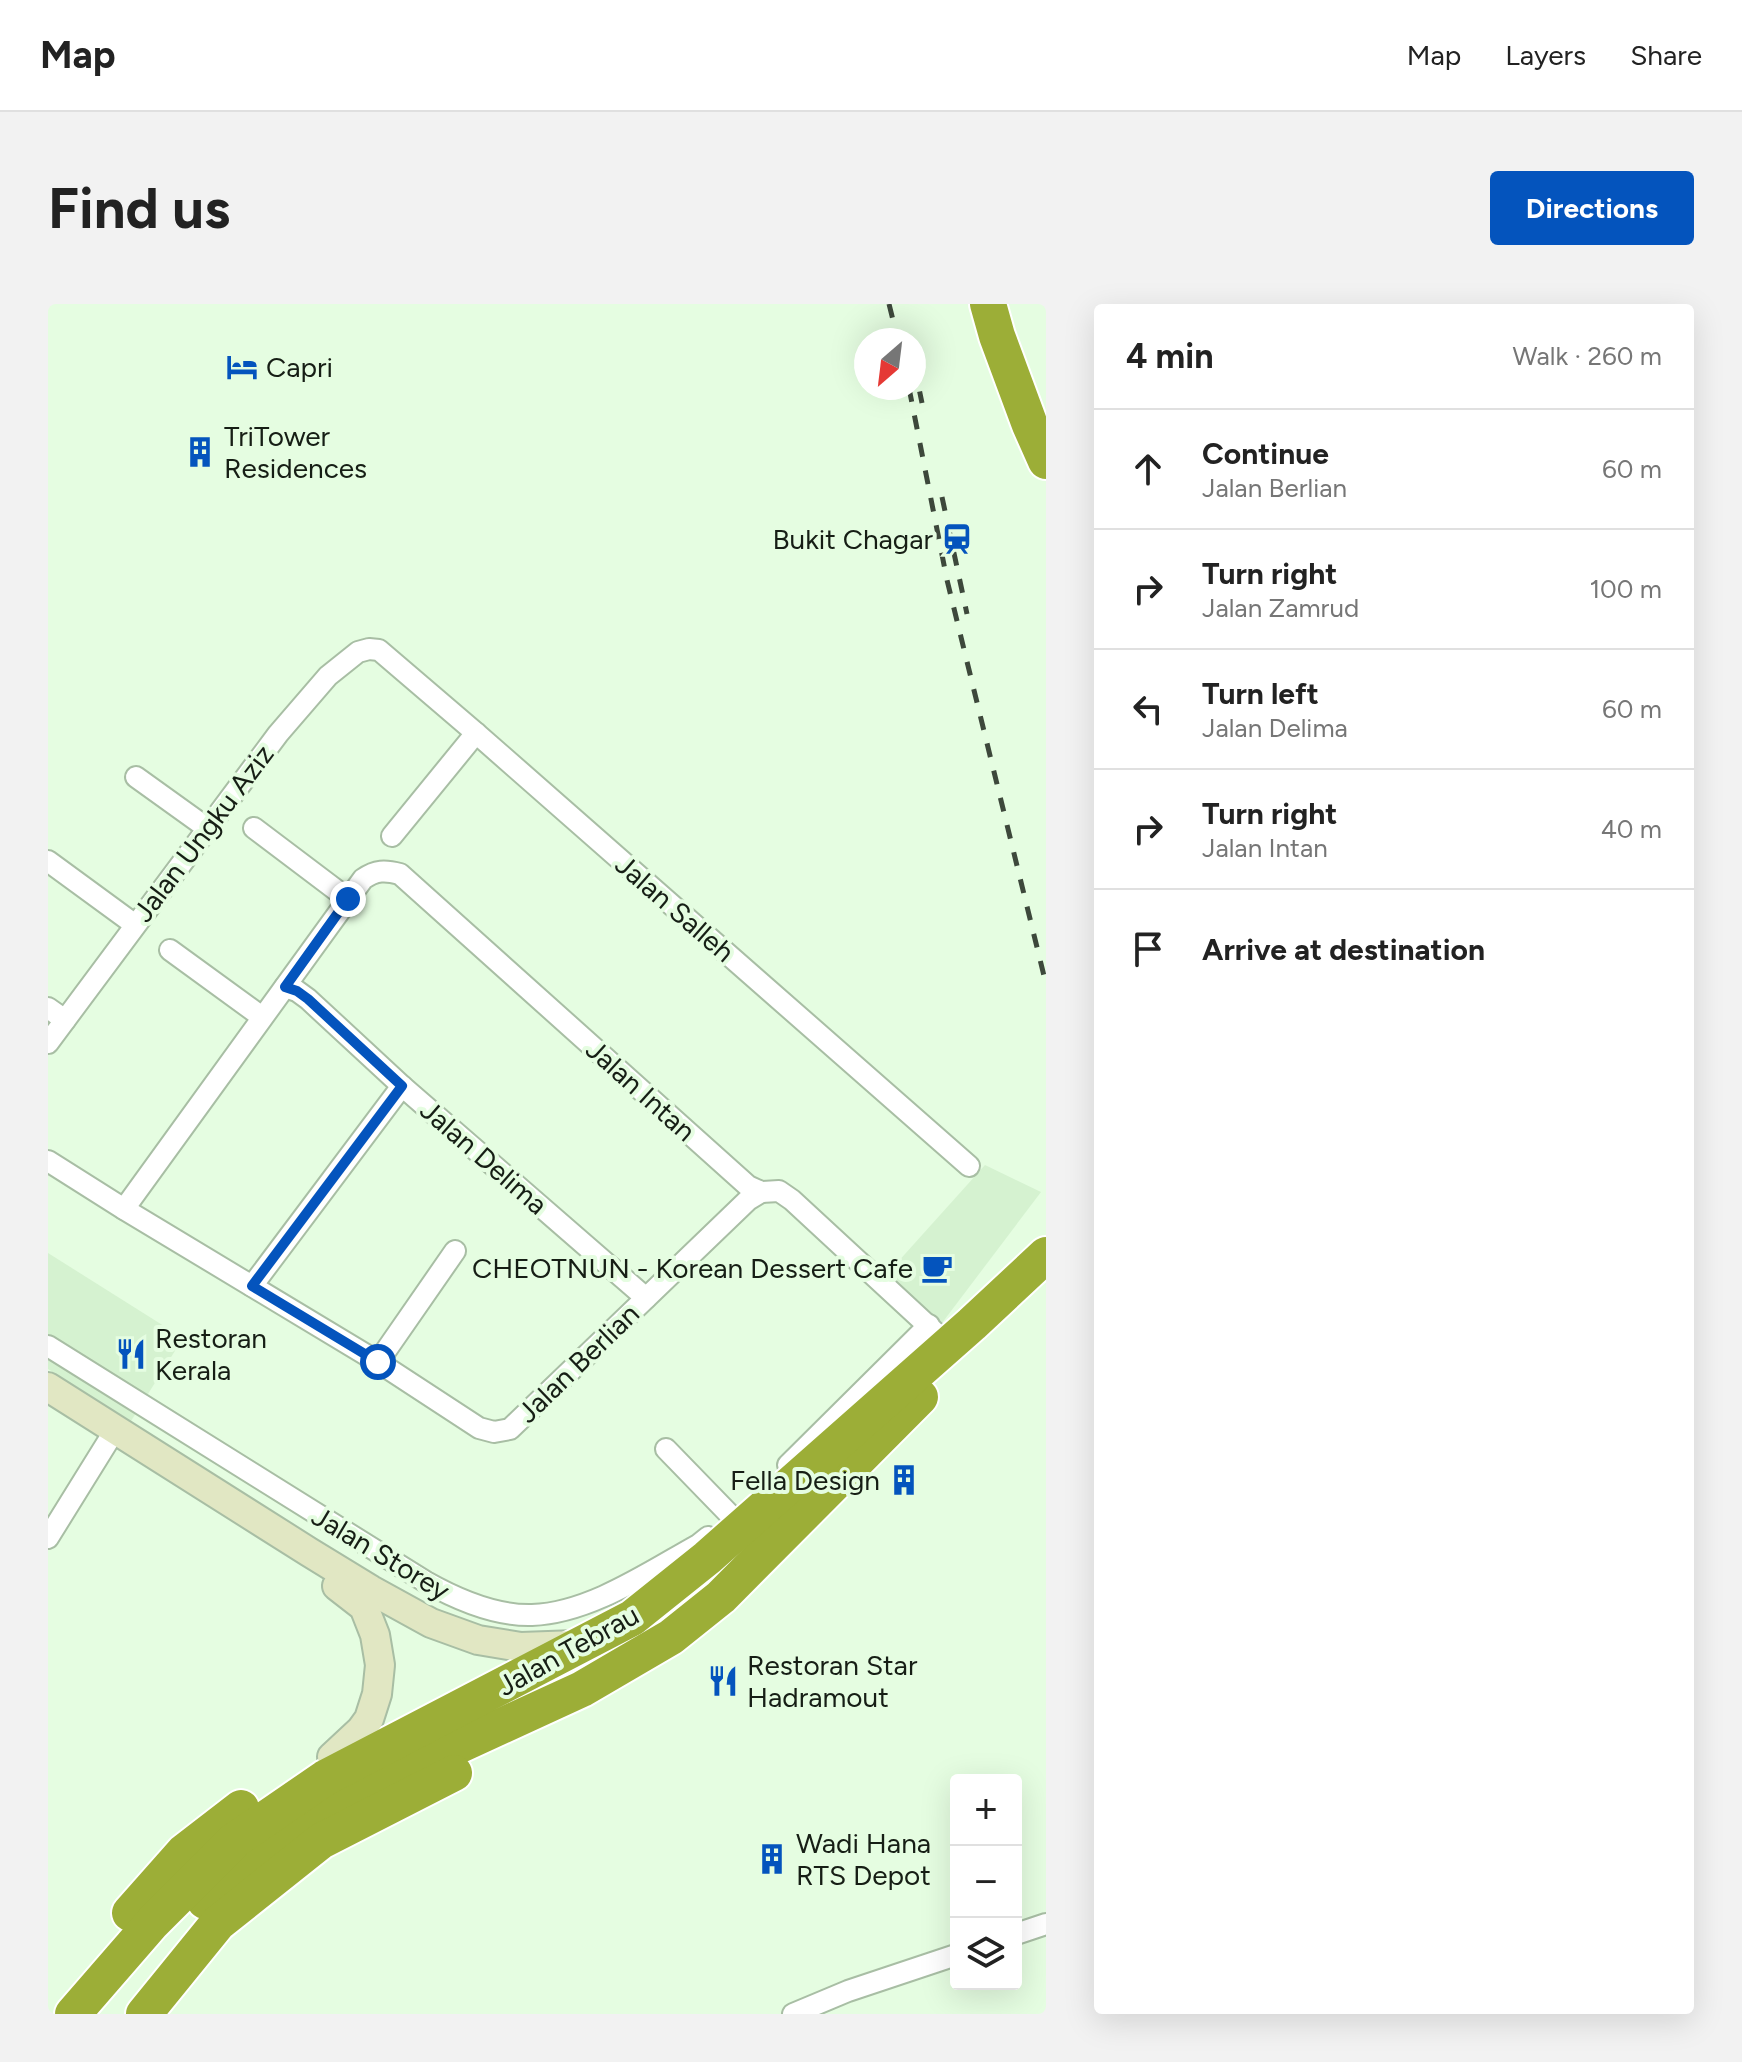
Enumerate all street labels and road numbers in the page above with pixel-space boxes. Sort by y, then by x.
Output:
street label: Jalan Ungku Aziz [125,738,281,928]
street label: Jalan Salleh [609,847,741,969]
street label: Jalan Intan [579,1032,703,1148]
street label: Jalan Delima [414,1093,554,1221]
street label: Jalan Berlian [510,1297,646,1429]
street label: Jalan Storey [306,1499,456,1608]
street label: Jalan Tebrau [491,1597,645,1703]

